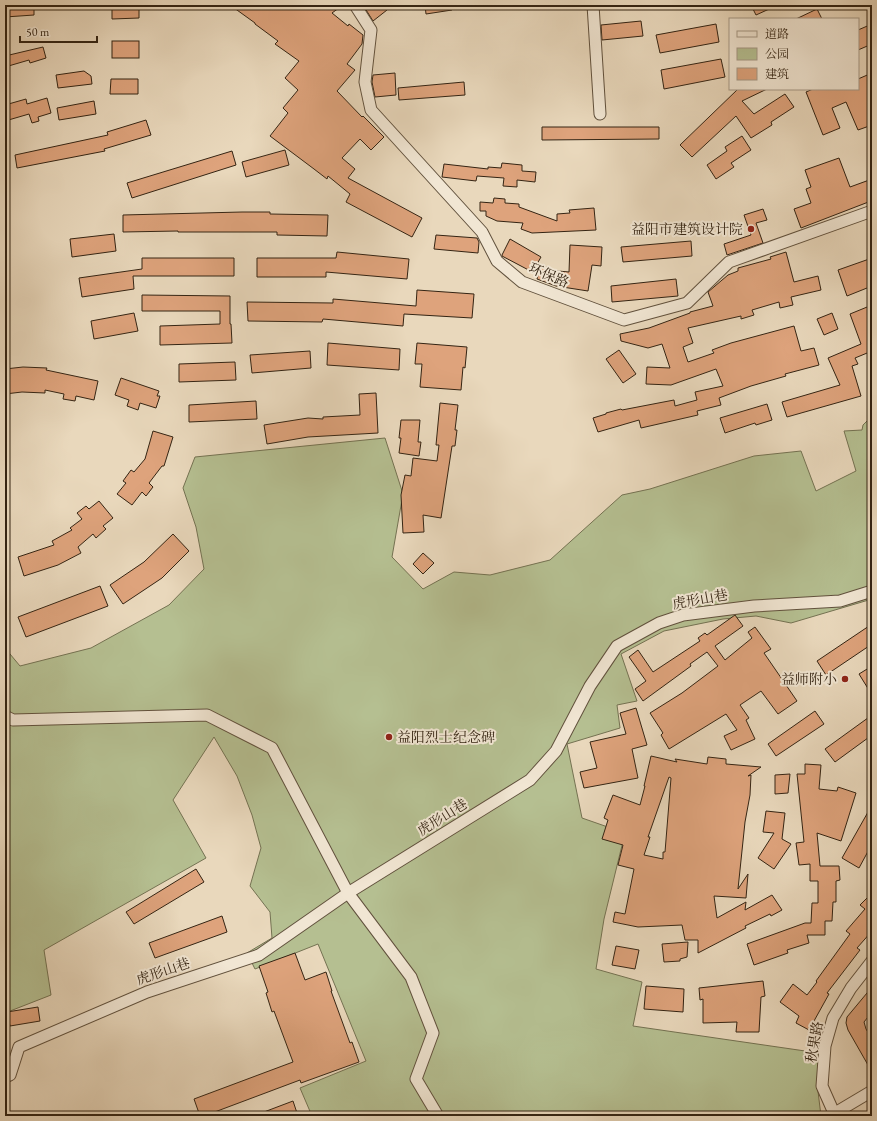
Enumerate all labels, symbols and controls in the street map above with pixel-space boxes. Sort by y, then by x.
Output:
scale bar [20,18,97,44]
legend [729,18,859,90]
text: 50 m [26,24,50,40]
text: 道路 [765,26,789,42]
text: 公园 [765,46,789,62]
text: 建筑 [765,66,789,82]
place label: 益阳市建筑设计院 [631,220,743,238]
marker: 益阳市建筑设计院 [746,224,756,234]
street label: 环保路 [526,259,572,291]
street label: 虎形山巷 [671,585,729,613]
place label: 益师附小 [781,670,837,688]
marker: 益师附小 [840,674,850,684]
place label: 益阳烈士纪念碑 [397,728,495,746]
marker: 益阳烈士纪念碑 [384,732,394,742]
street label: 虎形山巷 [413,795,471,839]
street label: 虎形山巷 [134,953,192,989]
street label: 秋果路 [801,1020,827,1064]

